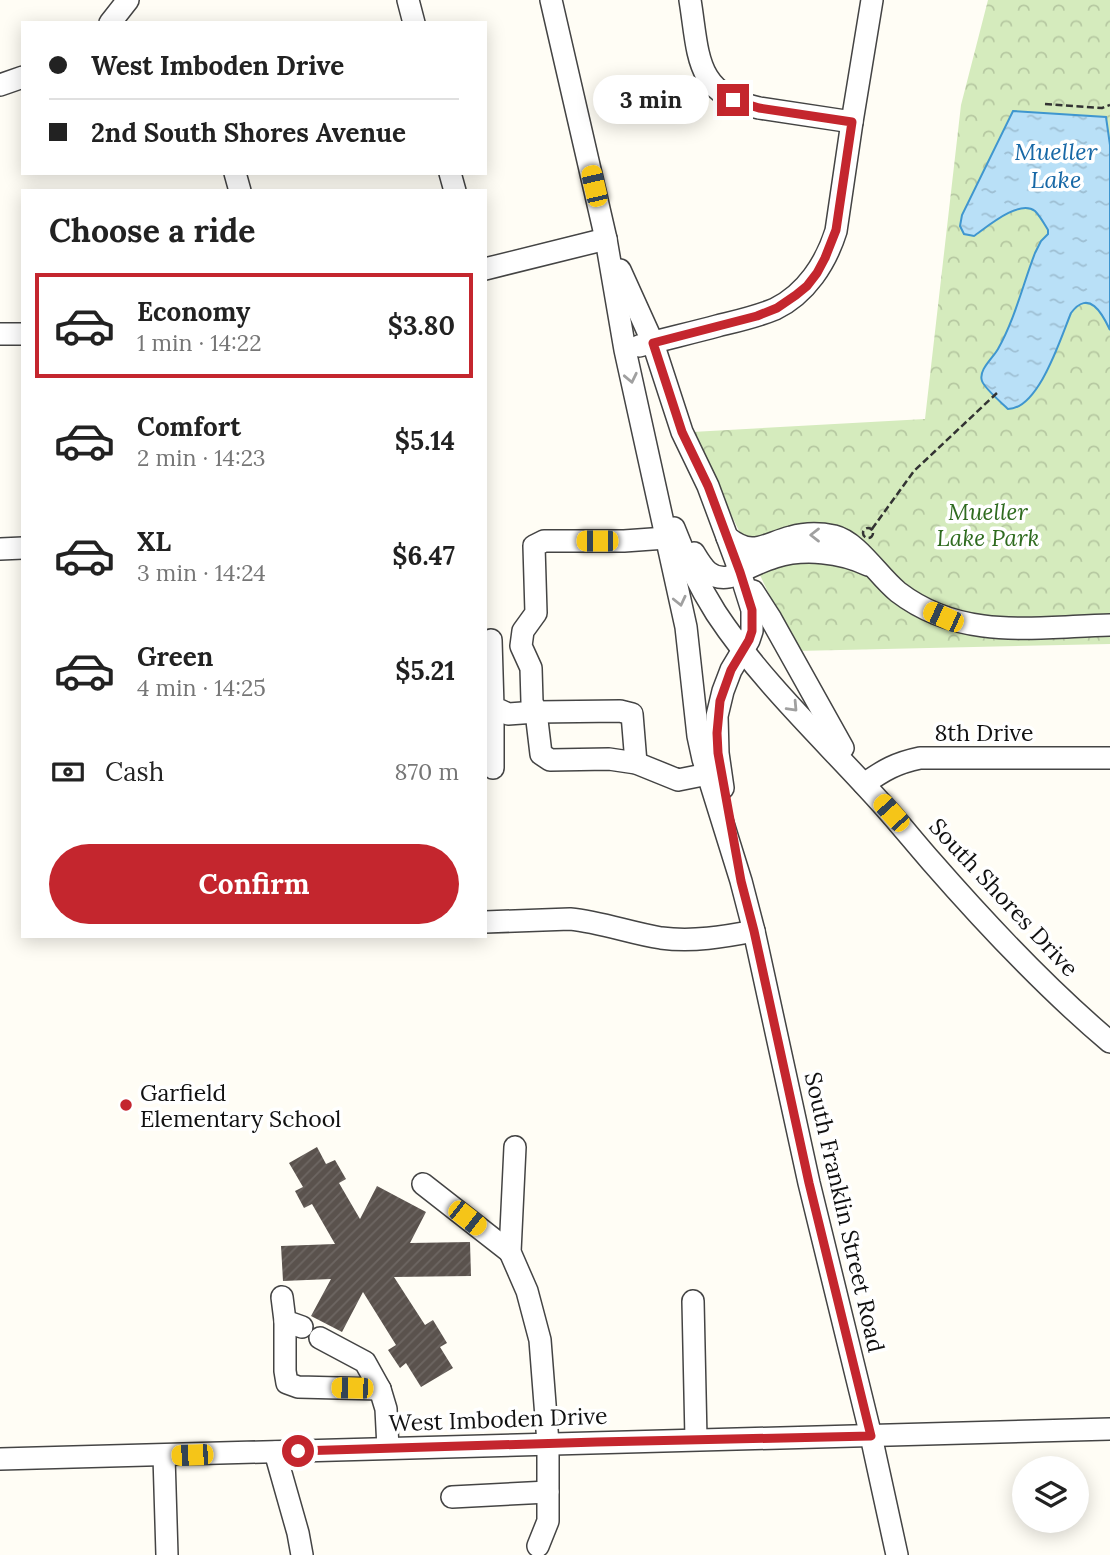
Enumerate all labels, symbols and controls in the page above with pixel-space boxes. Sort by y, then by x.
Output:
text: West Imboden Drive [91,49,344,82]
callout: 3 min [593,76,708,124]
route end [717,84,749,116]
text: 3 min [620,85,682,114]
text: 2nd South Shores Avenue [91,116,406,149]
water label: Mueller Lake [1014,136,1098,195]
car [580,163,609,209]
text: Choose a ride [49,210,256,251]
icon: car [53,294,116,357]
text: Economy [137,295,250,328]
text: $3.80 [388,309,455,342]
text: 1 min · 14:22 [137,328,262,357]
one-way arrow [623,372,638,384]
icon: car [53,409,116,472]
text: Comfort [137,410,241,443]
text: $5.14 [395,424,455,457]
text: 2 min · 14:23 [137,443,266,472]
park label: Mueller Lake Park [937,497,1040,552]
icon: car [53,524,116,587]
text: XL [137,525,171,558]
one-way arrow [809,527,820,543]
car [577,531,619,552]
text: $6.47 [392,539,455,572]
text: 3 min · 14:24 [137,558,266,587]
one-way arrow [671,595,686,607]
car [920,599,967,635]
icon: car [53,639,116,702]
text: Green [137,640,213,673]
text: $5.21 [395,654,455,687]
text: 4 min · 14:25 [137,673,266,702]
one-way arrow [784,699,797,712]
street label: 8th Drive [934,718,1034,747]
icon: cash [49,753,87,791]
text: Cash [105,755,164,788]
text: 870 m [395,757,459,786]
car [870,790,913,836]
street label: South Shores Drive [923,812,1085,982]
button: Confirm [49,844,459,924]
street label: South Franklin Street Road [799,1069,891,1355]
place label: Garfield Elementary School [140,1078,341,1133]
marker: Garfield Elementary School [118,1097,134,1113]
car [444,1197,491,1239]
car [331,1377,374,1399]
street label: West Imboden Drive [388,1401,608,1437]
route start [282,1435,314,1467]
car [171,1444,214,1466]
map controls [1012,1456,1089,1533]
button: layers [1012,1456,1089,1533]

